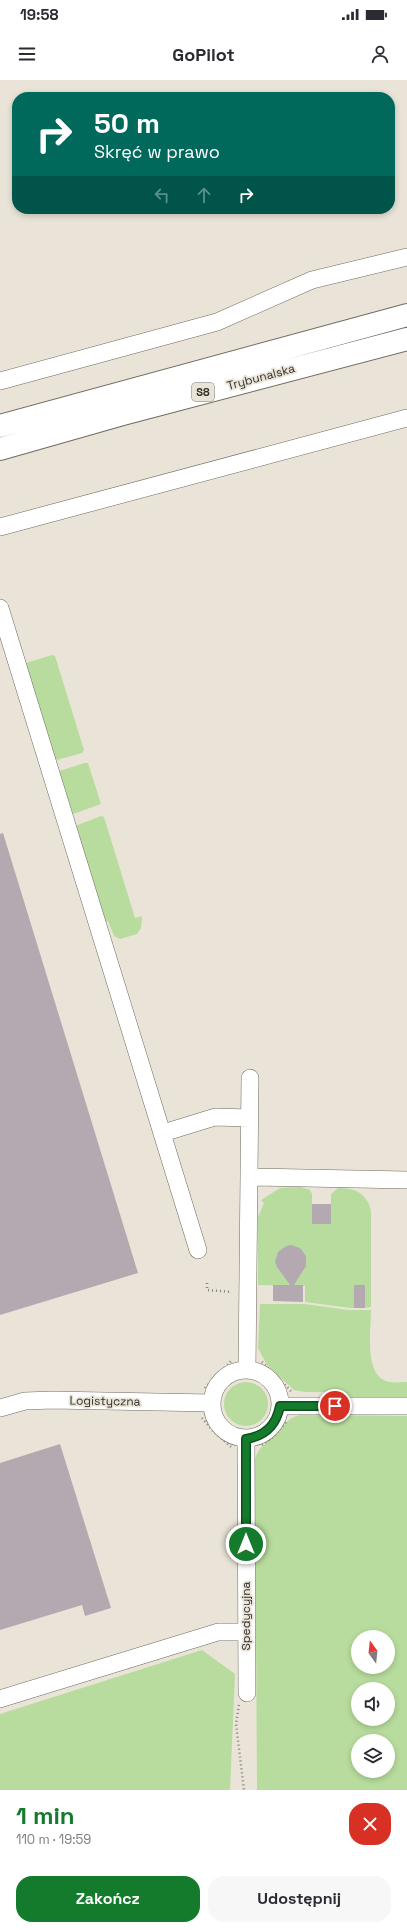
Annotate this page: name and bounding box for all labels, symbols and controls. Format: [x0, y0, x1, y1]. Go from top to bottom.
text: 19:58 [20, 5, 59, 24]
icon: menu [16, 43, 38, 65]
text: GoPilot [172, 43, 235, 66]
icon: person [369, 43, 391, 65]
text: 50 m [94, 105, 160, 141]
icon: right [28, 108, 80, 160]
text: Skręć w prawo [94, 140, 220, 163]
icon: left [151, 184, 173, 206]
icon: ahead [193, 184, 215, 206]
icon: right [235, 184, 257, 206]
street label: Trybunalska [225, 360, 297, 394]
road number: S8 [192, 383, 214, 401]
pin [318, 1389, 352, 1423]
street label: Logistyczna [69, 1392, 141, 1410]
icon: arrive [324, 1395, 346, 1417]
position arrow [225, 1523, 267, 1565]
street label: Spedycyjna [238, 1581, 254, 1651]
north arrow [351, 1630, 395, 1674]
map controls [351, 1630, 395, 1778]
button: sound [351, 1682, 395, 1726]
button: layers [351, 1734, 395, 1778]
text: 1 min [16, 1800, 75, 1831]
button: close [349, 1803, 391, 1845]
text: 110 m · 19:59 [16, 1831, 91, 1848]
button: Zakończ [16, 1876, 200, 1922]
button: Udostępnij [208, 1876, 391, 1922]

